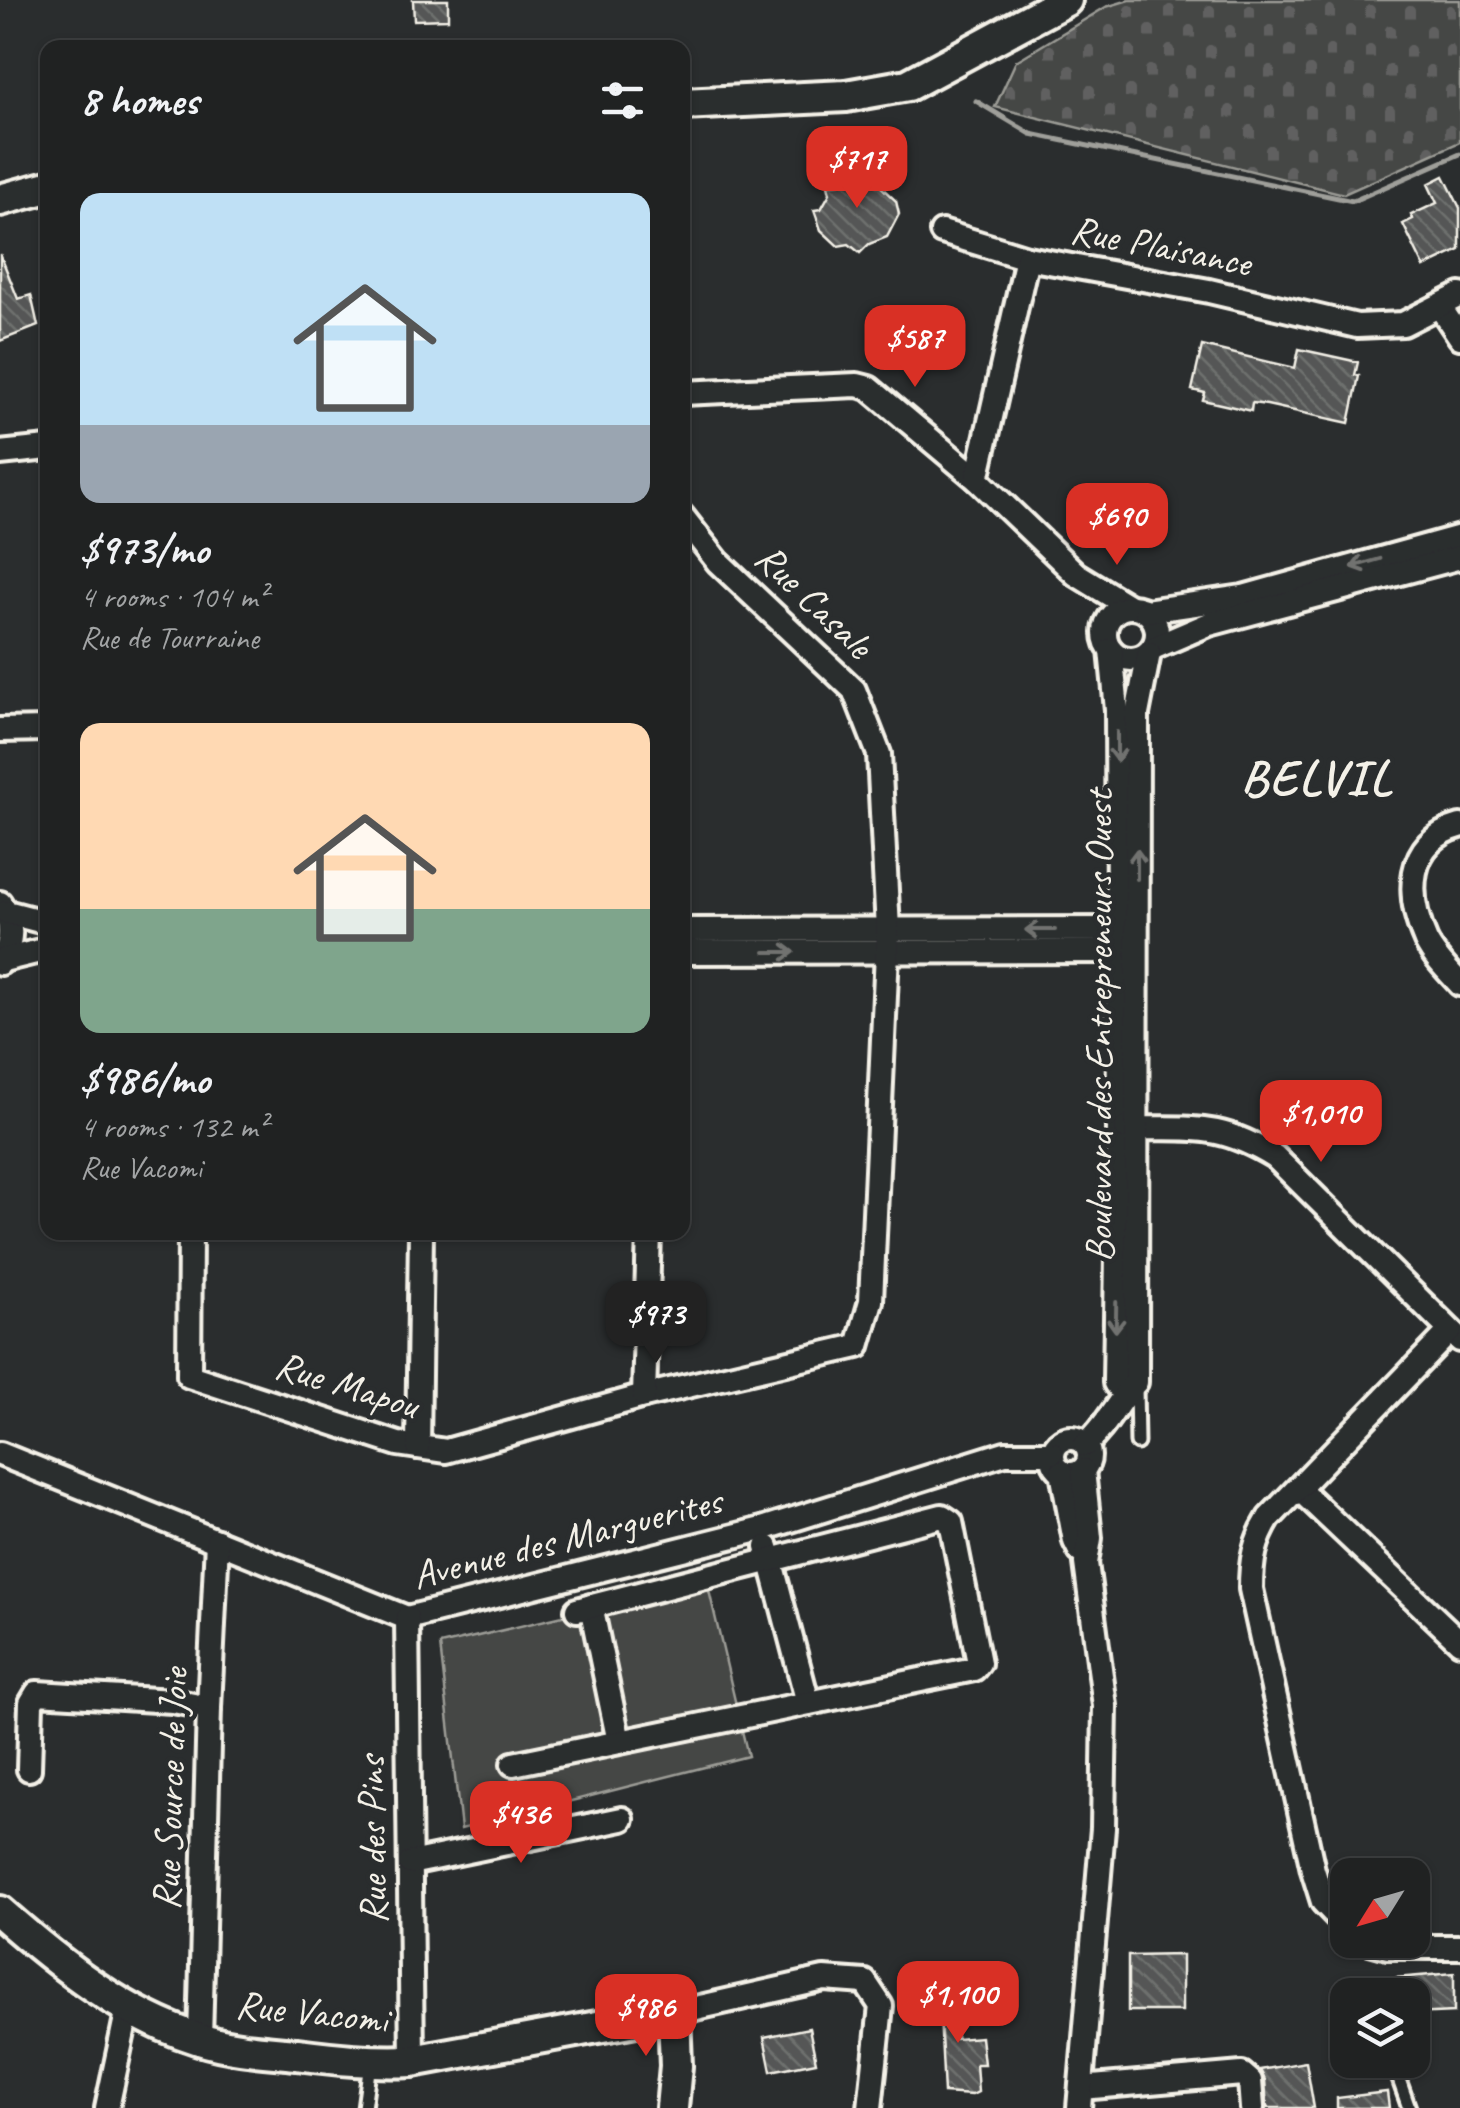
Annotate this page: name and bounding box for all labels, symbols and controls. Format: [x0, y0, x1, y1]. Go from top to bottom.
icon: filters [595, 73, 650, 128]
text: 8 homes [80, 74, 199, 127]
pin: $717 [798, 126, 916, 211]
text: $717 [828, 138, 886, 179]
street label: Rue Plaisance [1067, 204, 1258, 288]
icon: home [275, 258, 455, 438]
pin: $587 [856, 305, 974, 390]
text: $587 [887, 317, 943, 358]
pin: $690 [1058, 483, 1176, 568]
text: $690 [1088, 495, 1146, 536]
text: $973/mo [80, 523, 209, 576]
street label: Rue Casale [745, 533, 885, 671]
one-way arrow [1351, 555, 1382, 573]
text: 4 rooms · 104 m² [80, 576, 267, 617]
text: Rue de Tourraine [80, 617, 259, 658]
one-way arrow [1108, 730, 1126, 763]
district label: BELVIL [1241, 746, 1393, 809]
street label: Boulevard des Entrepreneurs Ouest [1074, 786, 1124, 1262]
icon: home [275, 788, 455, 968]
one-way arrow [1128, 849, 1146, 882]
one-way arrow [1024, 920, 1056, 940]
one-way arrow [762, 942, 795, 962]
text: $986/mo [80, 1053, 210, 1106]
pin: $1,010 [1240, 1080, 1402, 1165]
text: $1,010 [1282, 1092, 1360, 1133]
text: 4 rooms · 132 m² [80, 1106, 267, 1147]
text: Rue Vacomi [80, 1147, 202, 1188]
pin: $973 [597, 1281, 715, 1366]
text: $973 [627, 1293, 685, 1334]
one-way arrow [1107, 1301, 1126, 1333]
street label: Rue Mapou [269, 1340, 427, 1431]
street label: Avenue des Marguerites [407, 1475, 730, 1601]
street label: Rue Source de Joie [141, 1664, 199, 1911]
street label: Rue des Pins [345, 1752, 398, 1924]
pin: $436 [462, 1781, 580, 1866]
text: $436 [492, 1793, 550, 1834]
north arrow [1330, 1858, 1430, 1958]
map controls [1330, 1858, 1430, 2078]
pin: $1,100 [877, 1961, 1039, 2046]
text: $1,100 [919, 1973, 997, 2014]
pin: $986 [587, 1974, 705, 2059]
button: layers [1330, 1978, 1430, 2078]
street label: Rue Vacomi [234, 1979, 395, 2045]
text: $986 [617, 1986, 675, 2027]

